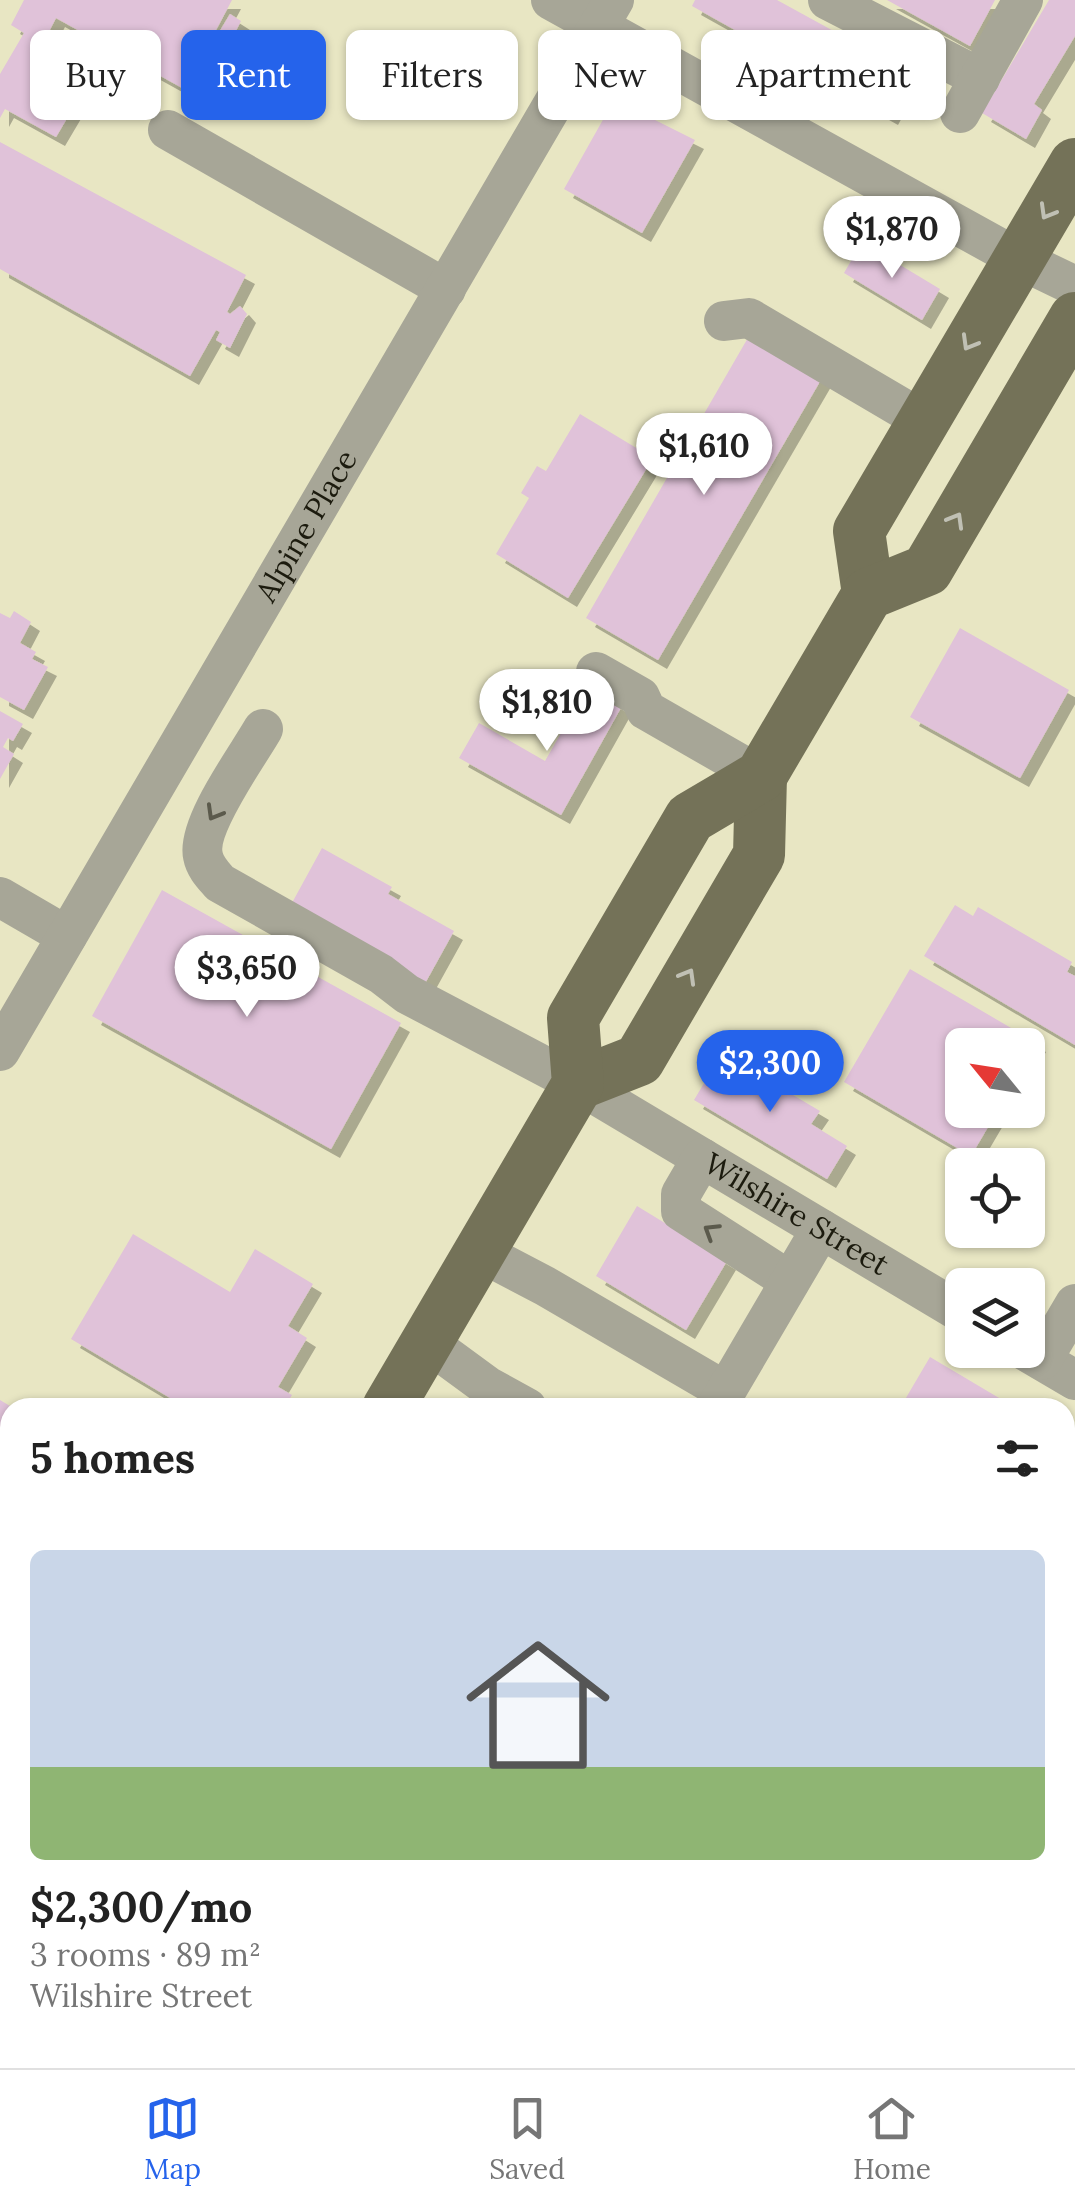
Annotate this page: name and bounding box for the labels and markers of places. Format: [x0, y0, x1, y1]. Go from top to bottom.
pin: $1,870 [811, 196, 973, 281]
pin: $1,610 [623, 413, 785, 498]
pin: $1,810 [466, 669, 628, 754]
pin: $3,650 [166, 935, 328, 1020]
pin: $2,300 [689, 1030, 851, 1115]

